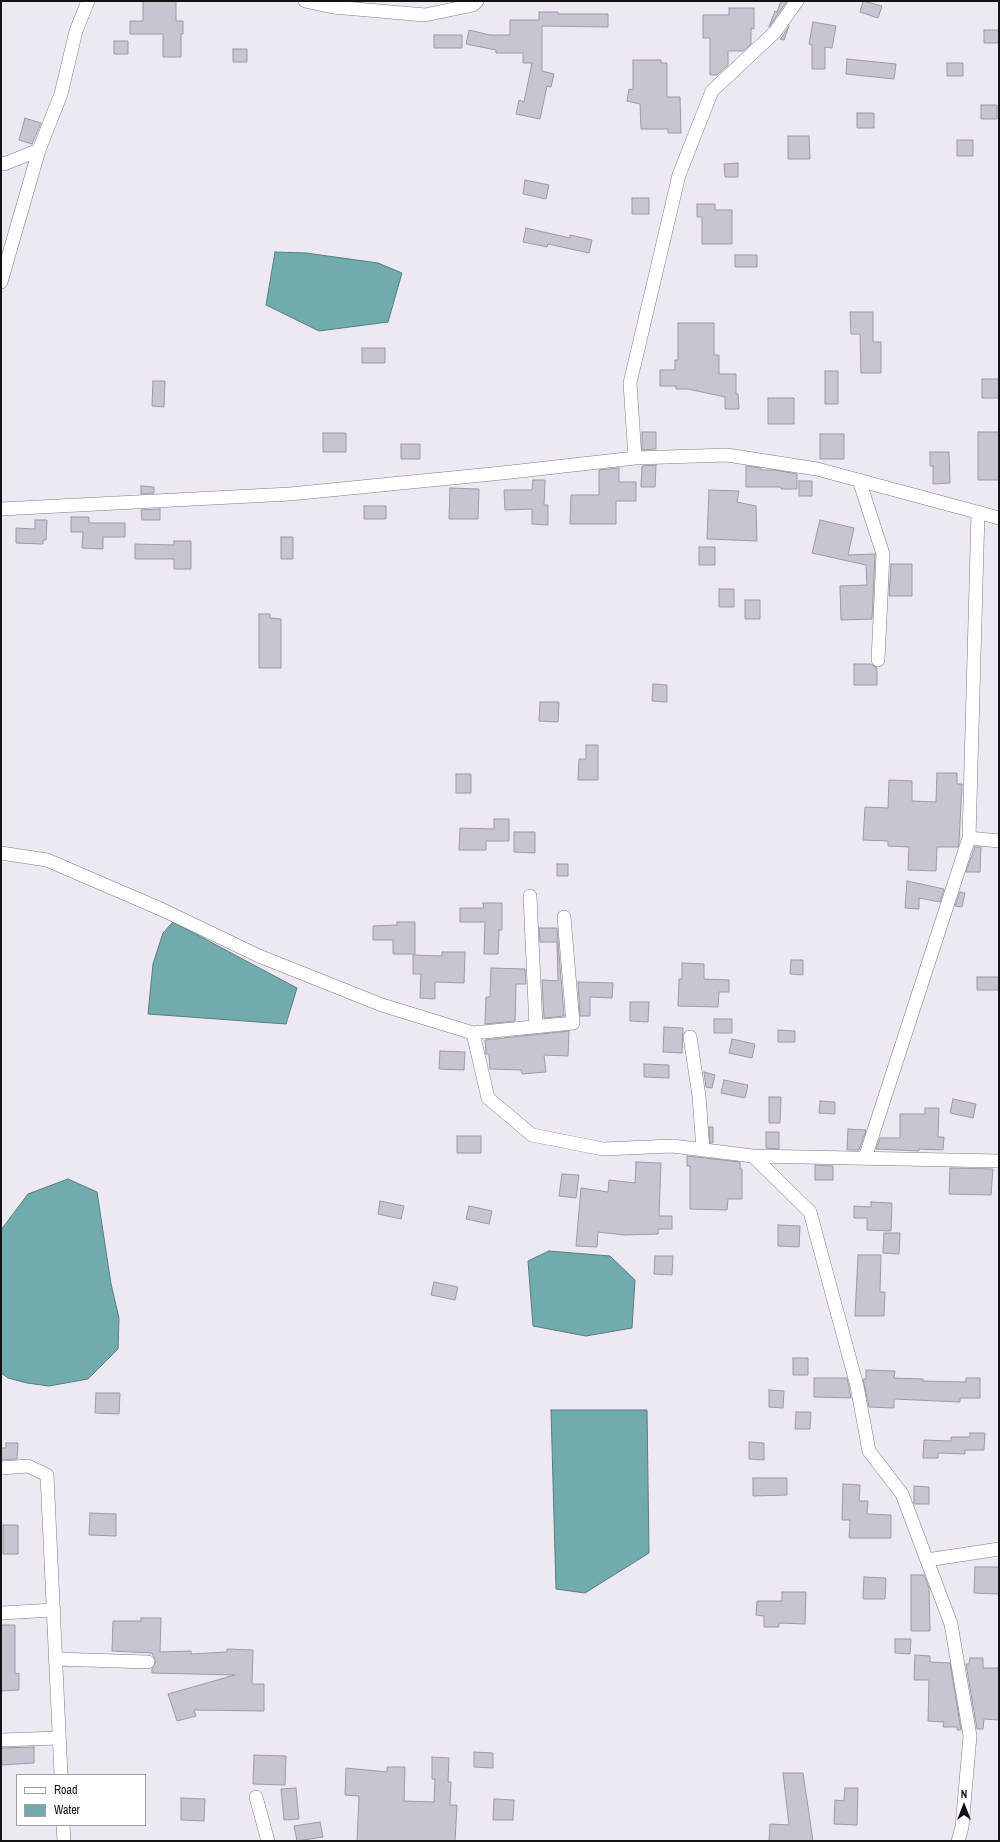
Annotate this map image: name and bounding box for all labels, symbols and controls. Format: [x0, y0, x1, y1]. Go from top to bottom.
legend [16, 1774, 146, 1826]
text: Road [54, 1782, 78, 1798]
north arrow [944, 1786, 984, 1826]
text: N [961, 1787, 967, 1801]
text: Water [54, 1802, 80, 1818]

